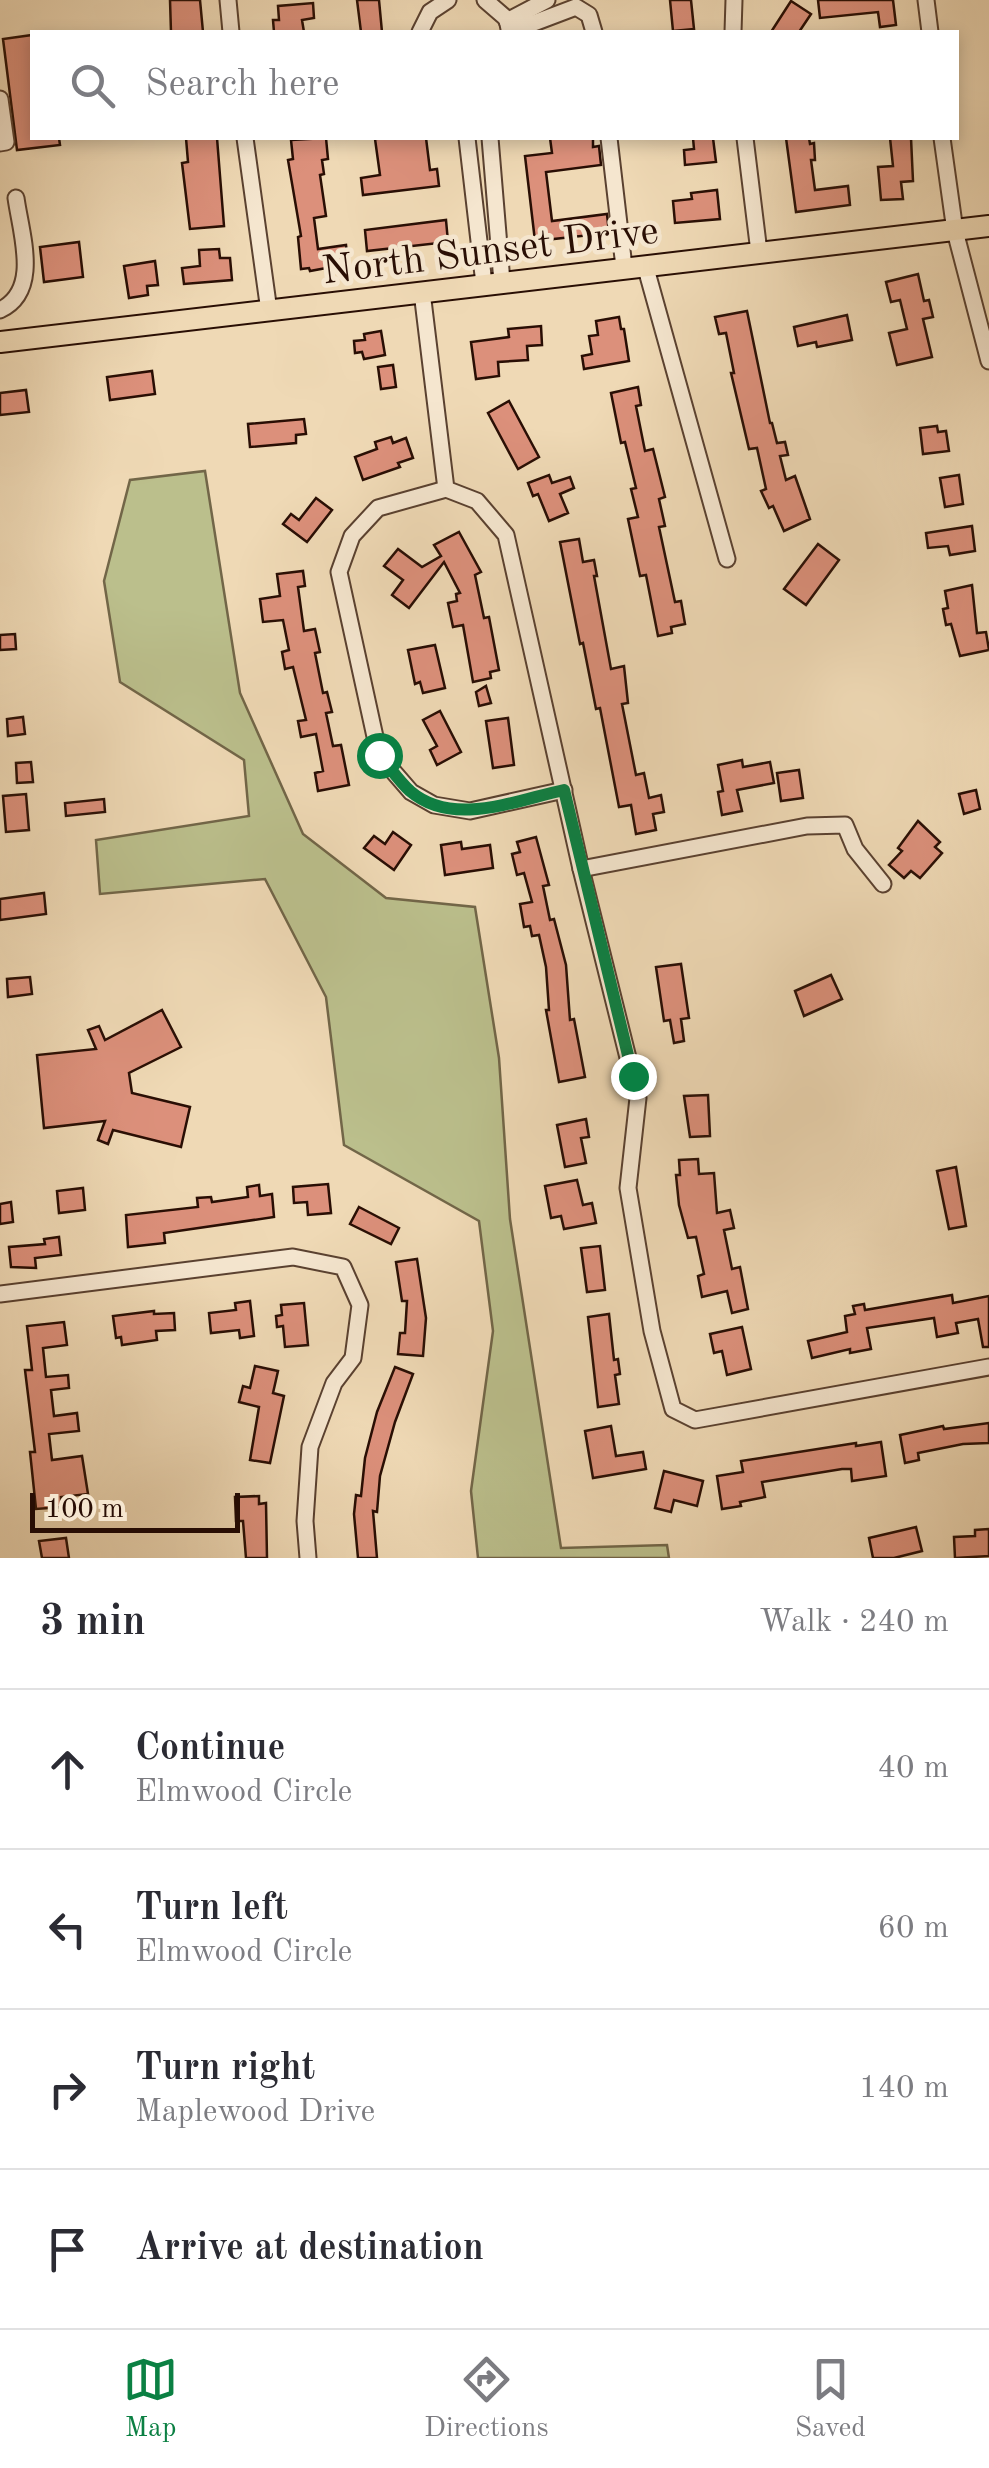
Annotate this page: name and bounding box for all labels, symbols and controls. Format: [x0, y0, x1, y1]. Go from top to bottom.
search box [30, 30, 959, 140]
icon: search [65, 58, 120, 113]
text: Search here [145, 66, 340, 104]
street label: North Sunset Drive [320, 212, 661, 293]
route start [357, 733, 403, 779]
route end [611, 1054, 657, 1100]
scale bar [30, 1488, 240, 1532]
text: 100 m [45, 1496, 124, 1524]
text: 3 min [40, 1602, 146, 1644]
text: Walk · 240 m [759, 1607, 949, 1639]
text: Continue [135, 1730, 285, 1768]
icon: ahead [40, 1742, 95, 1797]
text: 40 m [878, 1753, 949, 1785]
text: Elmwood Circle [135, 1777, 352, 1809]
text: Turn left [135, 1890, 288, 1928]
icon: left [40, 1902, 95, 1957]
text: 60 m [878, 1913, 949, 1945]
text: Elmwood Circle [135, 1937, 352, 1969]
text: Turn right [135, 2050, 315, 2088]
icon: right [40, 2062, 95, 2117]
text: 140 m [859, 2073, 949, 2105]
text: Maplewood Drive [135, 2097, 375, 2129]
icon: arrive [40, 2222, 95, 2277]
text: Arrive at destination [135, 2230, 484, 2268]
tab: Map [123, 2352, 178, 2447]
tab: Directions [424, 2352, 549, 2447]
tab: Saved [795, 2352, 866, 2447]

